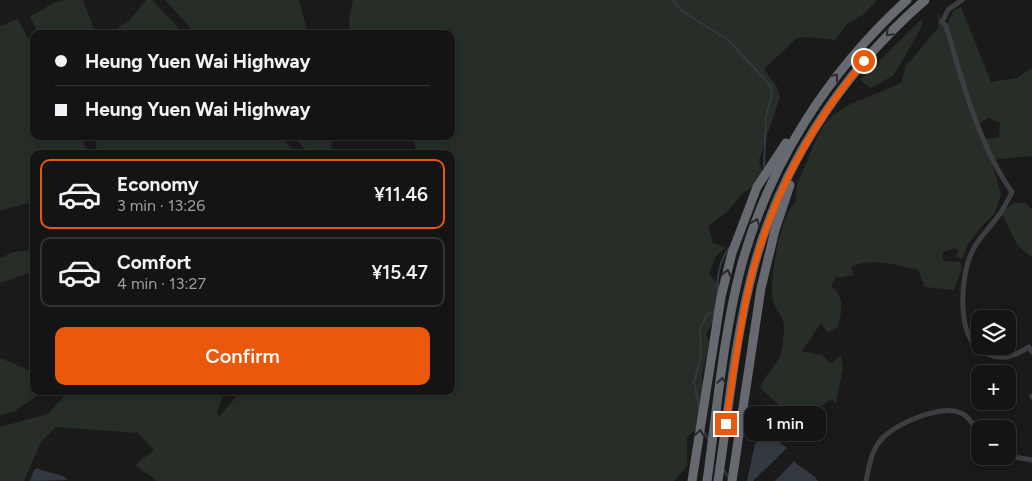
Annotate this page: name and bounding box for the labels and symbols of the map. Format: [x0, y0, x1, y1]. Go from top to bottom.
one-way arrow [886, 28, 895, 37]
route start [853, 50, 875, 72]
one-way arrow [829, 73, 838, 83]
one-way arrow [750, 219, 760, 227]
one-way arrow [721, 268, 732, 277]
one-way arrow [716, 376, 726, 385]
callout: 1 min [744, 406, 826, 442]
route end [715, 413, 737, 435]
one-way arrow [694, 428, 705, 436]

